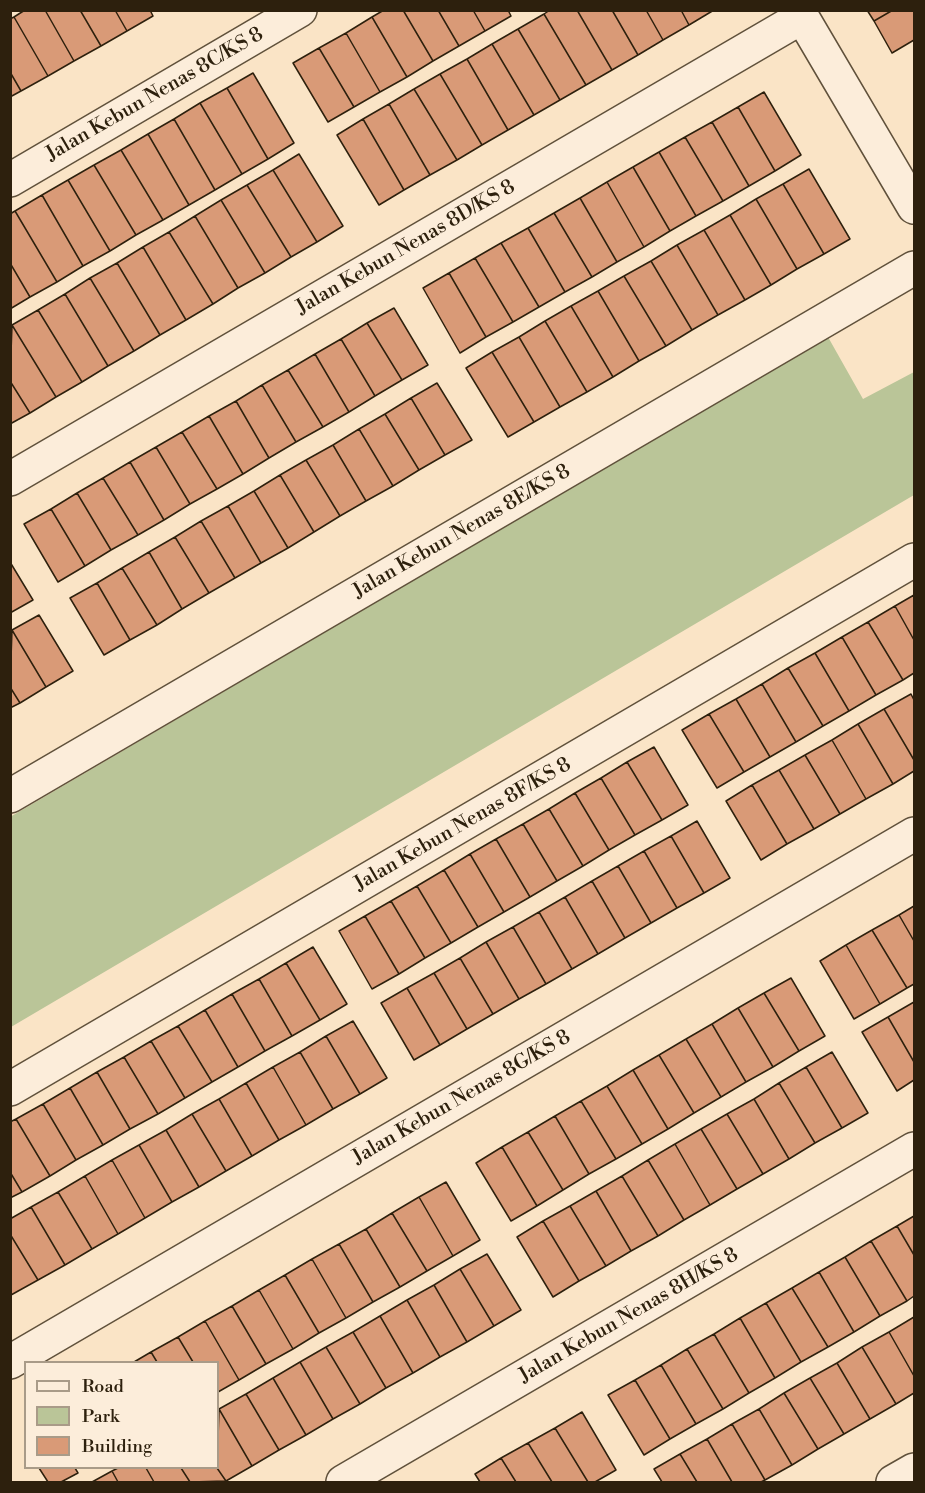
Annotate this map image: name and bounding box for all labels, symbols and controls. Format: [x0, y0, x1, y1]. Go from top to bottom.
street label: Jalan Kebun Nenas 8C/KS 8 [42, 23, 268, 167]
street label: Jalan Kebun Nenas 8D/KS 8 [292, 175, 520, 321]
street label: Jalan Kebun Nenas 8E/KS 8 [349, 460, 575, 604]
street label: Jalan Kebun Nenas 8F/KS 8 [350, 753, 576, 897]
street label: Jalan Kebun Nenas 8G/KS 8 [349, 1026, 575, 1170]
street label: Jalan Kebun Nenas 8H/KS 8 [515, 1243, 743, 1389]
legend [24, 1361, 219, 1469]
text: Road [82, 1375, 124, 1398]
text: Park [82, 1405, 119, 1428]
text: Building [82, 1435, 152, 1458]

